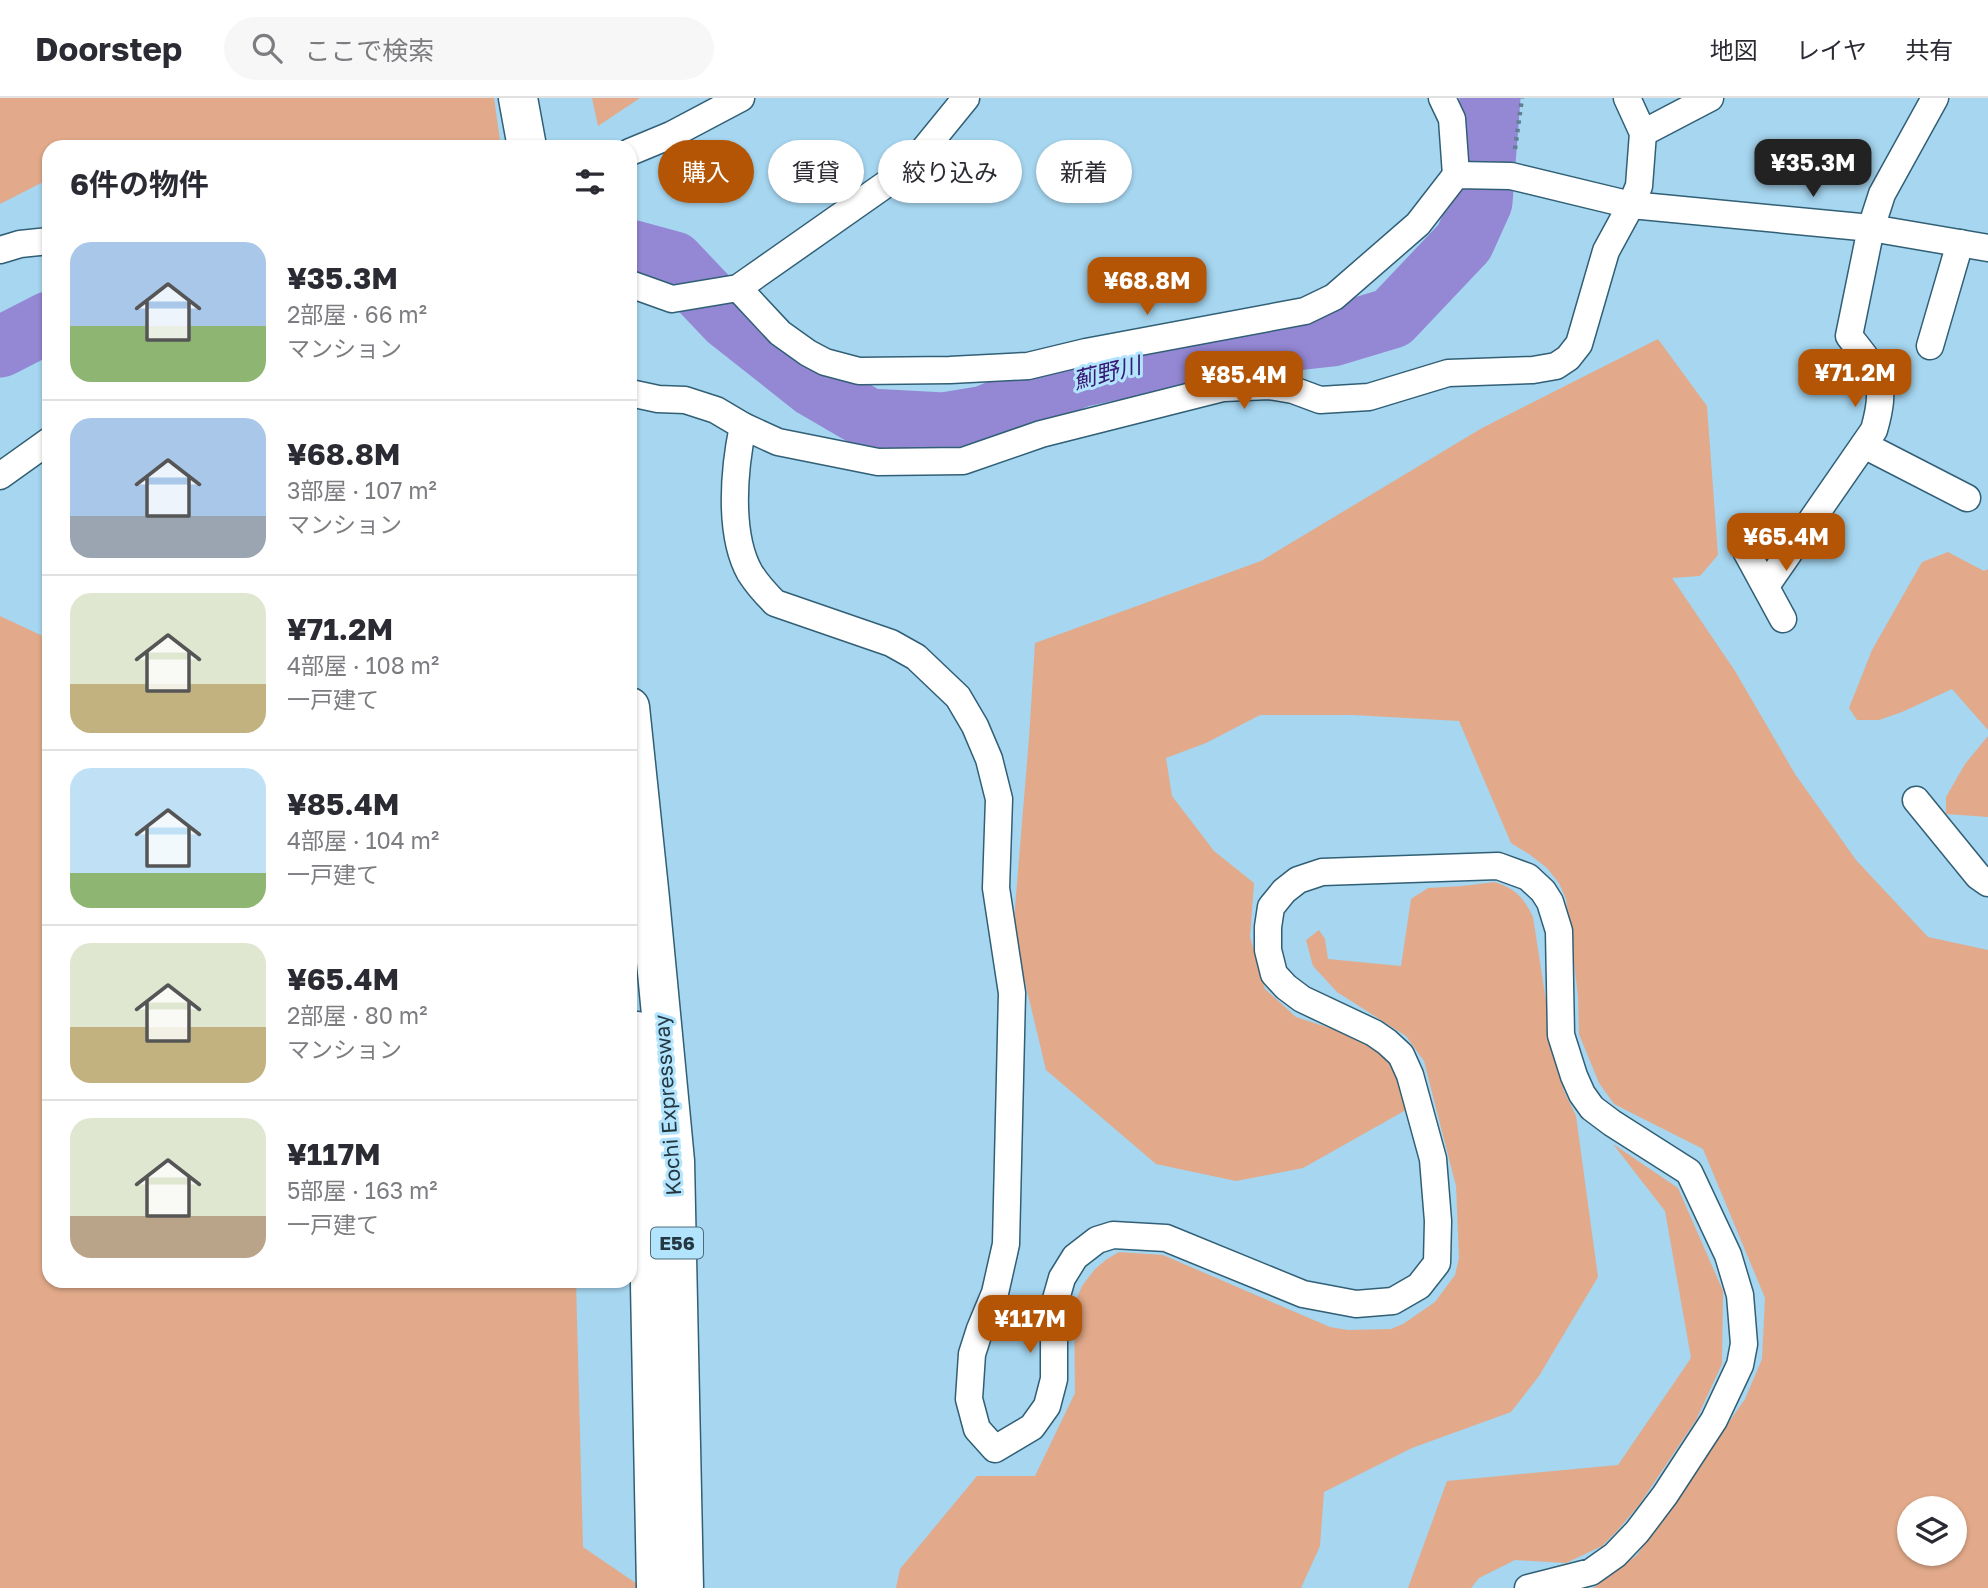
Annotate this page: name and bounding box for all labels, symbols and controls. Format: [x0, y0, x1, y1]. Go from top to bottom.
search box [224, 17, 714, 80]
text: Doorstep [35, 29, 182, 68]
icon: search [248, 29, 286, 67]
text: ここで検索 [304, 35, 434, 66]
text: 地図 [1710, 35, 1758, 64]
text: レイヤ [1796, 35, 1867, 64]
text: 共有 [1905, 35, 1953, 64]
chip: 購入 [658, 140, 754, 203]
chip: 賃貸 [768, 140, 864, 203]
chip: 絞り込み [878, 140, 1022, 203]
chip: 新着 [1036, 140, 1132, 203]
pin: ¥35.3M [1756, 140, 1870, 199]
text: ¥35.3M [1770, 148, 1856, 176]
icon: filters [571, 163, 609, 201]
text: 6件の物件 [70, 166, 209, 202]
pin: ¥68.8M [1090, 258, 1204, 317]
text: ¥35.3M [287, 260, 398, 296]
text: ¥68.8M [1103, 266, 1191, 294]
icon: home [126, 270, 210, 354]
text: 2部屋 · 66 m² [287, 300, 427, 328]
text: マンション [287, 334, 402, 362]
water label: 薊野川 [1070, 349, 1147, 394]
pin: ¥71.2M [1798, 350, 1912, 409]
pin: ¥85.4M [1187, 352, 1301, 411]
text: ¥71.2M [1814, 358, 1896, 386]
text: ¥85.4M [1201, 360, 1287, 388]
text: ¥68.8M [287, 436, 401, 472]
icon: home [126, 446, 210, 530]
text: 3部屋 · 107 m² [287, 476, 437, 504]
text: マンション [287, 510, 402, 538]
pin: ¥65.4M [1729, 514, 1843, 573]
text: ¥65.4M [1743, 522, 1829, 550]
text: ¥71.2M [287, 611, 393, 647]
icon: home [126, 621, 210, 705]
text: 4部屋 · 108 m² [287, 651, 439, 679]
text: 一戸建て [287, 685, 379, 713]
text: ¥85.4M [287, 786, 399, 822]
icon: home [126, 796, 210, 880]
text: 4部屋 · 104 m² [287, 826, 439, 854]
text: 一戸建て [287, 860, 379, 888]
text: ¥65.4M [287, 961, 399, 997]
icon: home [126, 971, 210, 1055]
text: 2部屋 · 80 m² [287, 1001, 427, 1029]
street label: Kochi Expressway [648, 1013, 686, 1196]
text: マンション [287, 1035, 402, 1063]
text: ¥117M [287, 1136, 381, 1172]
icon: home [126, 1146, 210, 1230]
text: 5部屋 · 163 m² [287, 1176, 438, 1204]
text: 一戸建て [287, 1210, 379, 1238]
road number: E56 [651, 1228, 703, 1259]
pin: ¥117M [981, 1296, 1079, 1355]
text: ¥117M [994, 1304, 1066, 1332]
map controls [1897, 1496, 1967, 1566]
button: layers [1897, 1496, 1967, 1566]

